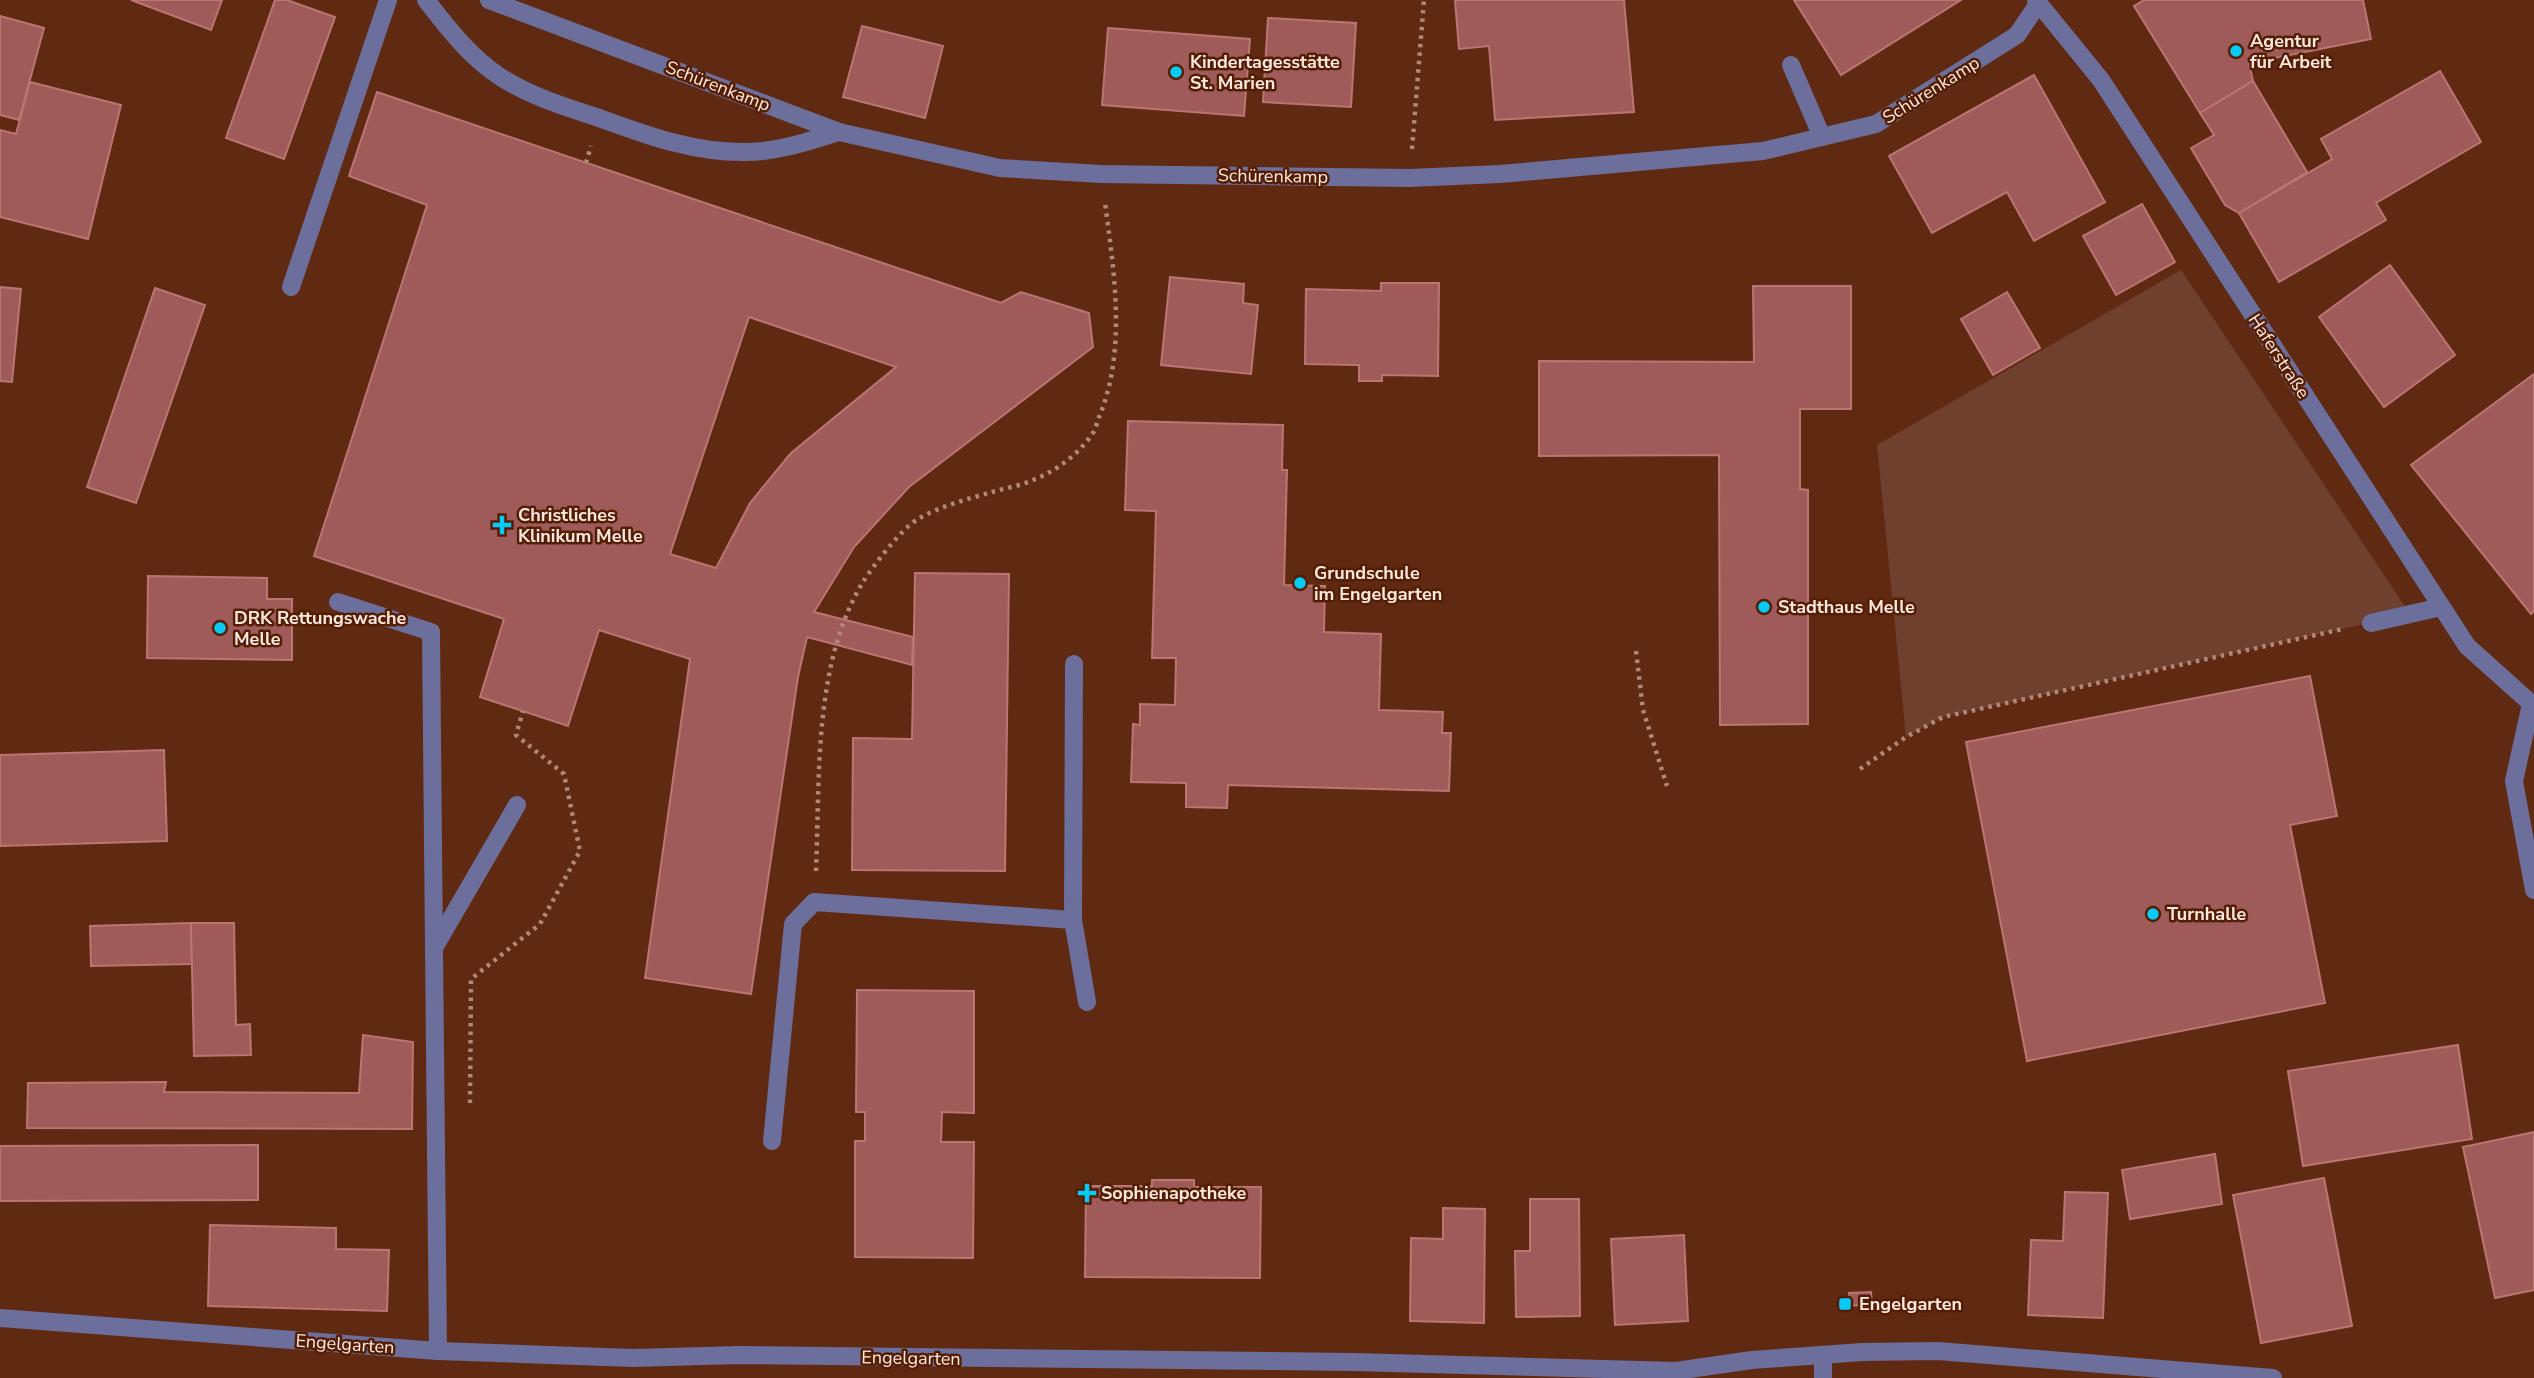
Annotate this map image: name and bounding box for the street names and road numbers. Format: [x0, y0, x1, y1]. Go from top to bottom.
street label: Schürenkamp [1878, 51, 1984, 129]
street label: Schürenkamp [662, 55, 774, 117]
street label: Schürenkamp [1218, 163, 1328, 189]
street label: Haferstraße [2243, 309, 2315, 403]
street label: Engelgarten [295, 1329, 395, 1359]
street label: Engelgarten [861, 1345, 961, 1371]

